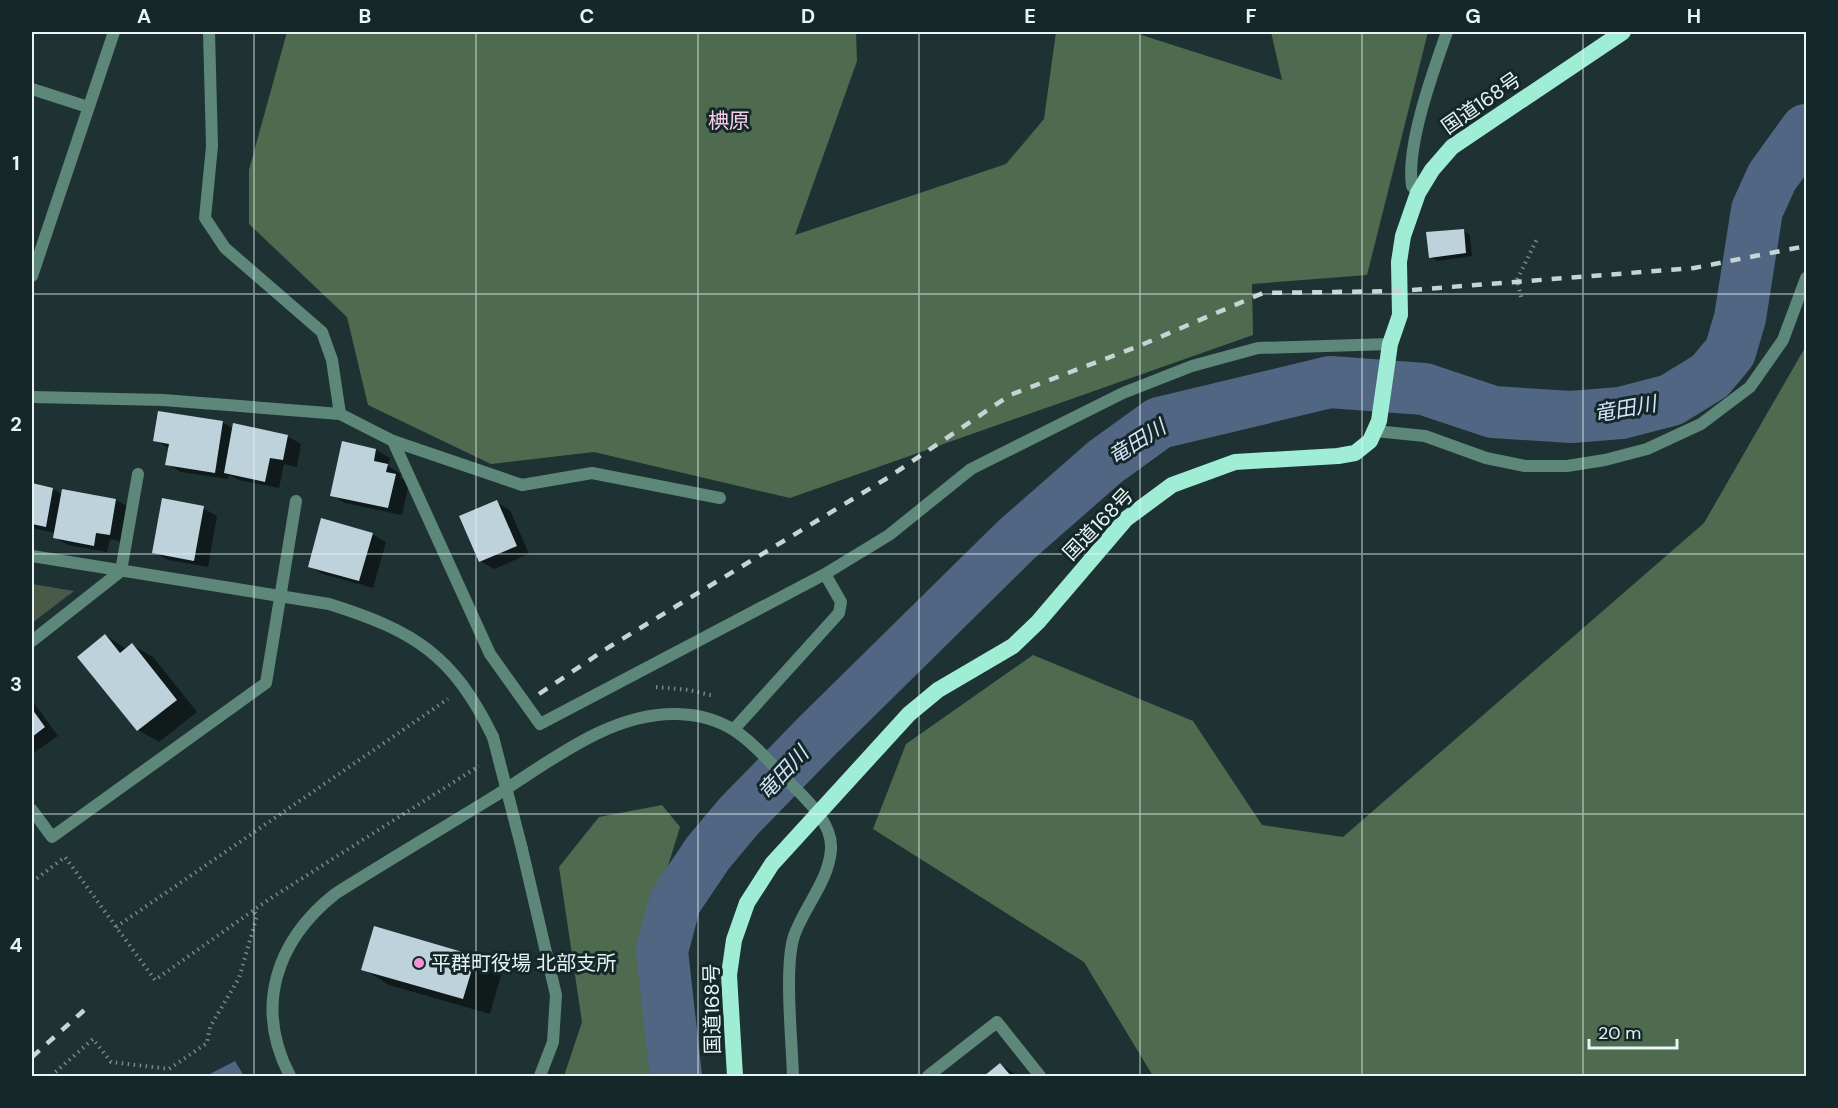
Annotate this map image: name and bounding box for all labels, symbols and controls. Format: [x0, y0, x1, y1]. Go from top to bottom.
text: A [137, 3, 151, 29]
text: B [359, 3, 371, 29]
text: C [580, 3, 594, 29]
text: D [801, 3, 815, 29]
text: E [1024, 3, 1036, 29]
text: F [1245, 3, 1257, 29]
text: G [1465, 3, 1481, 29]
text: H [1687, 3, 1701, 29]
street label: 国道168号 [1436, 66, 1526, 140]
district label: 椣原 [708, 107, 750, 135]
text: 1 [12, 150, 20, 176]
water label: 竜田川 [1592, 389, 1660, 428]
text: 2 [10, 411, 22, 437]
water label: 竜田川 [1103, 412, 1173, 471]
street label: 国道168号 [1057, 482, 1139, 566]
text: 3 [10, 671, 22, 697]
water label: 竜田川 [751, 739, 816, 806]
text: 4 [10, 932, 23, 958]
place label: 平群町役場 北部支所 [431, 950, 616, 976]
marker: 平群町役場 北部支所 [412, 956, 426, 970]
street label: 国道168号 [698, 963, 726, 1055]
scale bar [1589, 1012, 1678, 1050]
text: 20 m [1598, 1021, 1641, 1045]

